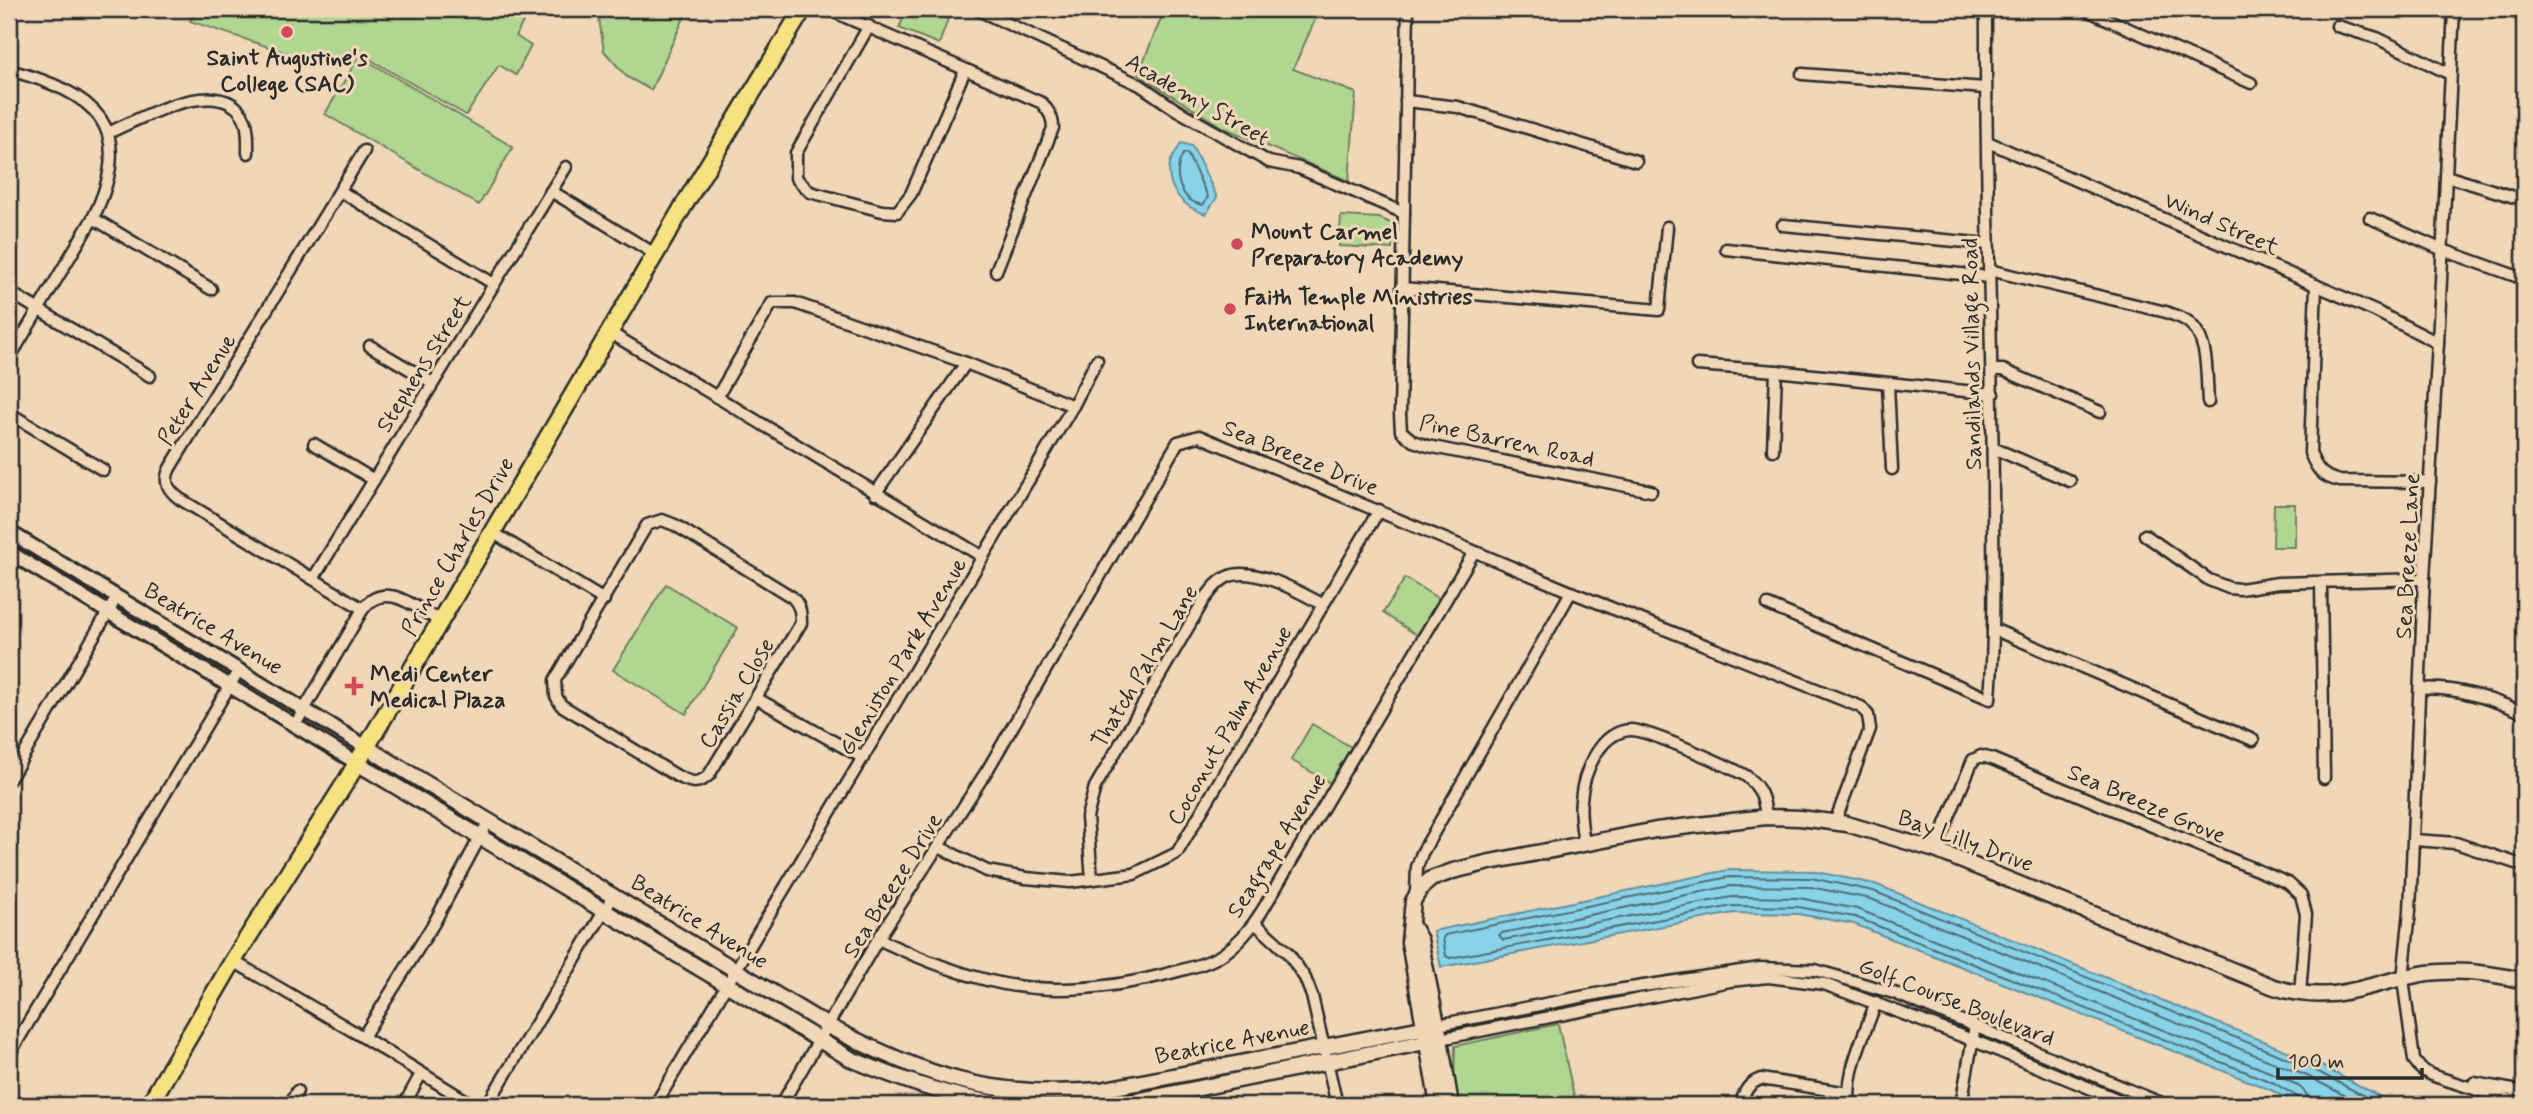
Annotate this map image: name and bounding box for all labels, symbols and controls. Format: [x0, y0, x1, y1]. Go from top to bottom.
marker: Saint Augustine's College (SAC) [279, 24, 295, 40]
place label: Saint Augustine's College (SAC) [206, 44, 368, 100]
street label: Academy Street [1119, 47, 1275, 154]
street label: Wind Street [2159, 186, 2284, 264]
place label: Mount Carmel Preparatory Academy [1251, 218, 1463, 274]
marker: Mount Carmel Preparatory Academy [1229, 236, 1245, 252]
street label: Sandilands Village Road [1956, 238, 1992, 470]
place label: Faith Temple Ministries International [1244, 283, 1474, 339]
street label: Stephens Street [370, 289, 479, 439]
marker: Faith Temple Ministries International [1222, 301, 1238, 317]
street label: Peter Avenue [151, 328, 244, 452]
street label: Pine Barren Road [1416, 409, 1597, 475]
street label: Sea Breeze Drive [1218, 414, 1383, 504]
street label: Prince Charles Drive [395, 452, 522, 642]
street label: Sea Breeze Lane [2390, 472, 2428, 640]
street label: Gleniston Park Avenue [833, 552, 975, 762]
street label: Beatrice Avenue [138, 576, 288, 683]
street label: Thatch Palm Lane [1085, 580, 1206, 754]
street label: Coconut Palm Avenue [1161, 621, 1300, 831]
street label: Cassia Close [693, 633, 783, 755]
place label: Medi Center Medical Plaza [370, 660, 505, 716]
marker: Medi Center Medical Plaza [344, 676, 364, 696]
street label: Sea Breeze Grove [2062, 758, 2230, 852]
street label: Seagrape Avenue [1221, 768, 1336, 925]
street label: Bay Lilly Drive [1893, 803, 2037, 880]
street label: Sea Breeze Drive [837, 808, 950, 964]
street label: Beatrice Avenue [624, 868, 773, 977]
street label: Golf Course Boulevard [1854, 952, 2059, 1054]
street label: Beatrice Avenue [1152, 1013, 1312, 1073]
scale bar [2278, 1037, 2421, 1081]
text: 100 m [2288, 1048, 2344, 1076]

